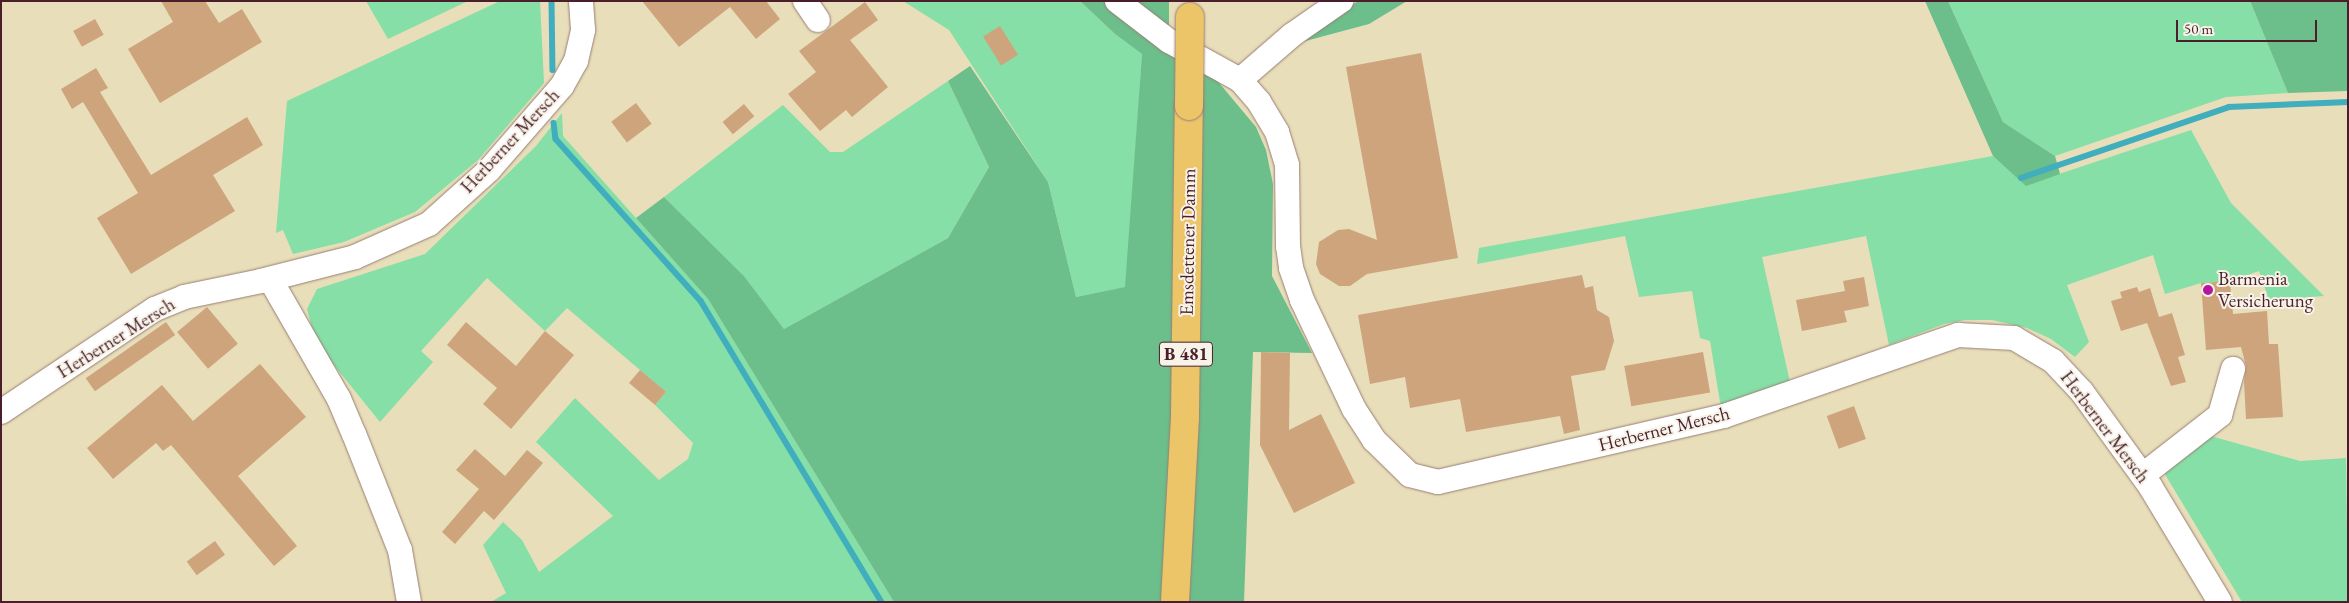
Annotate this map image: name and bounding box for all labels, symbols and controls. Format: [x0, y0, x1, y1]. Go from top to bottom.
scale bar [2179, 10, 2320, 42]
text: 50 m [2184, 19, 2213, 38]
street label: Herberner Mersch [456, 84, 564, 198]
street label: Emsdettener Damm [1175, 168, 1201, 316]
place label: Barmenia Versicherung [2218, 268, 2313, 312]
marker: Barmenia Versicherung [2202, 284, 2214, 296]
street label: Herberner Mersch [53, 293, 179, 383]
road number: B 481 [1158, 338, 1214, 369]
street label: Herberner Mersch [2055, 366, 2155, 488]
street label: Herberner Mersch [1596, 402, 1732, 456]

